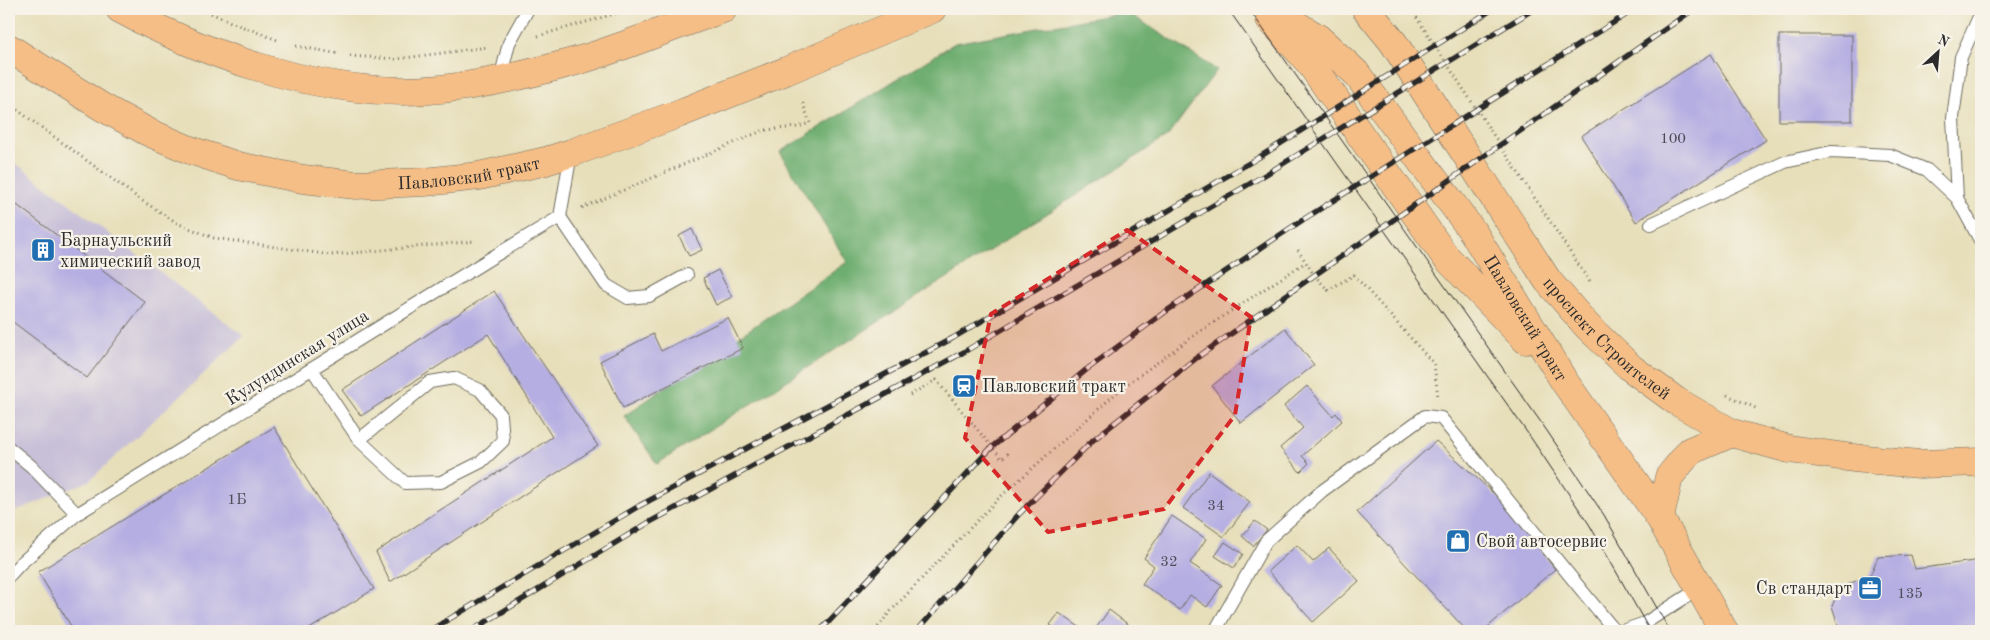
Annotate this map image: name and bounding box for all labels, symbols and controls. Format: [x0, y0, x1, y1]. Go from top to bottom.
north arrow [1912, 28, 1962, 78]
text: N [1935, 33, 1951, 50]
house number: 100 [1660, 132, 1686, 147]
street label: Павловский тракт [397, 155, 542, 193]
place label: Барнаульский химический завод [60, 232, 200, 271]
building icon: Барнаульский химический завод [30, 237, 56, 263]
street label: Павловский тракт [1480, 252, 1570, 385]
street label: проспект Строителей [1539, 274, 1673, 404]
street label: Кулундинская улица [223, 307, 372, 409]
station icon: Павловский тракт [951, 373, 977, 399]
place label: Павловский тракт [982, 378, 1126, 396]
house number: 1Б [227, 493, 247, 508]
house number: 34 [1207, 499, 1225, 514]
shop icon: Свой автосервис [1445, 528, 1471, 554]
place label: Свой автосервис [1476, 533, 1607, 551]
house number: 32 [1160, 555, 1178, 570]
office icon: Св стандарт [1857, 575, 1883, 601]
place label: Св стандарт [1756, 580, 1852, 598]
house number: 135 [1897, 587, 1923, 602]

